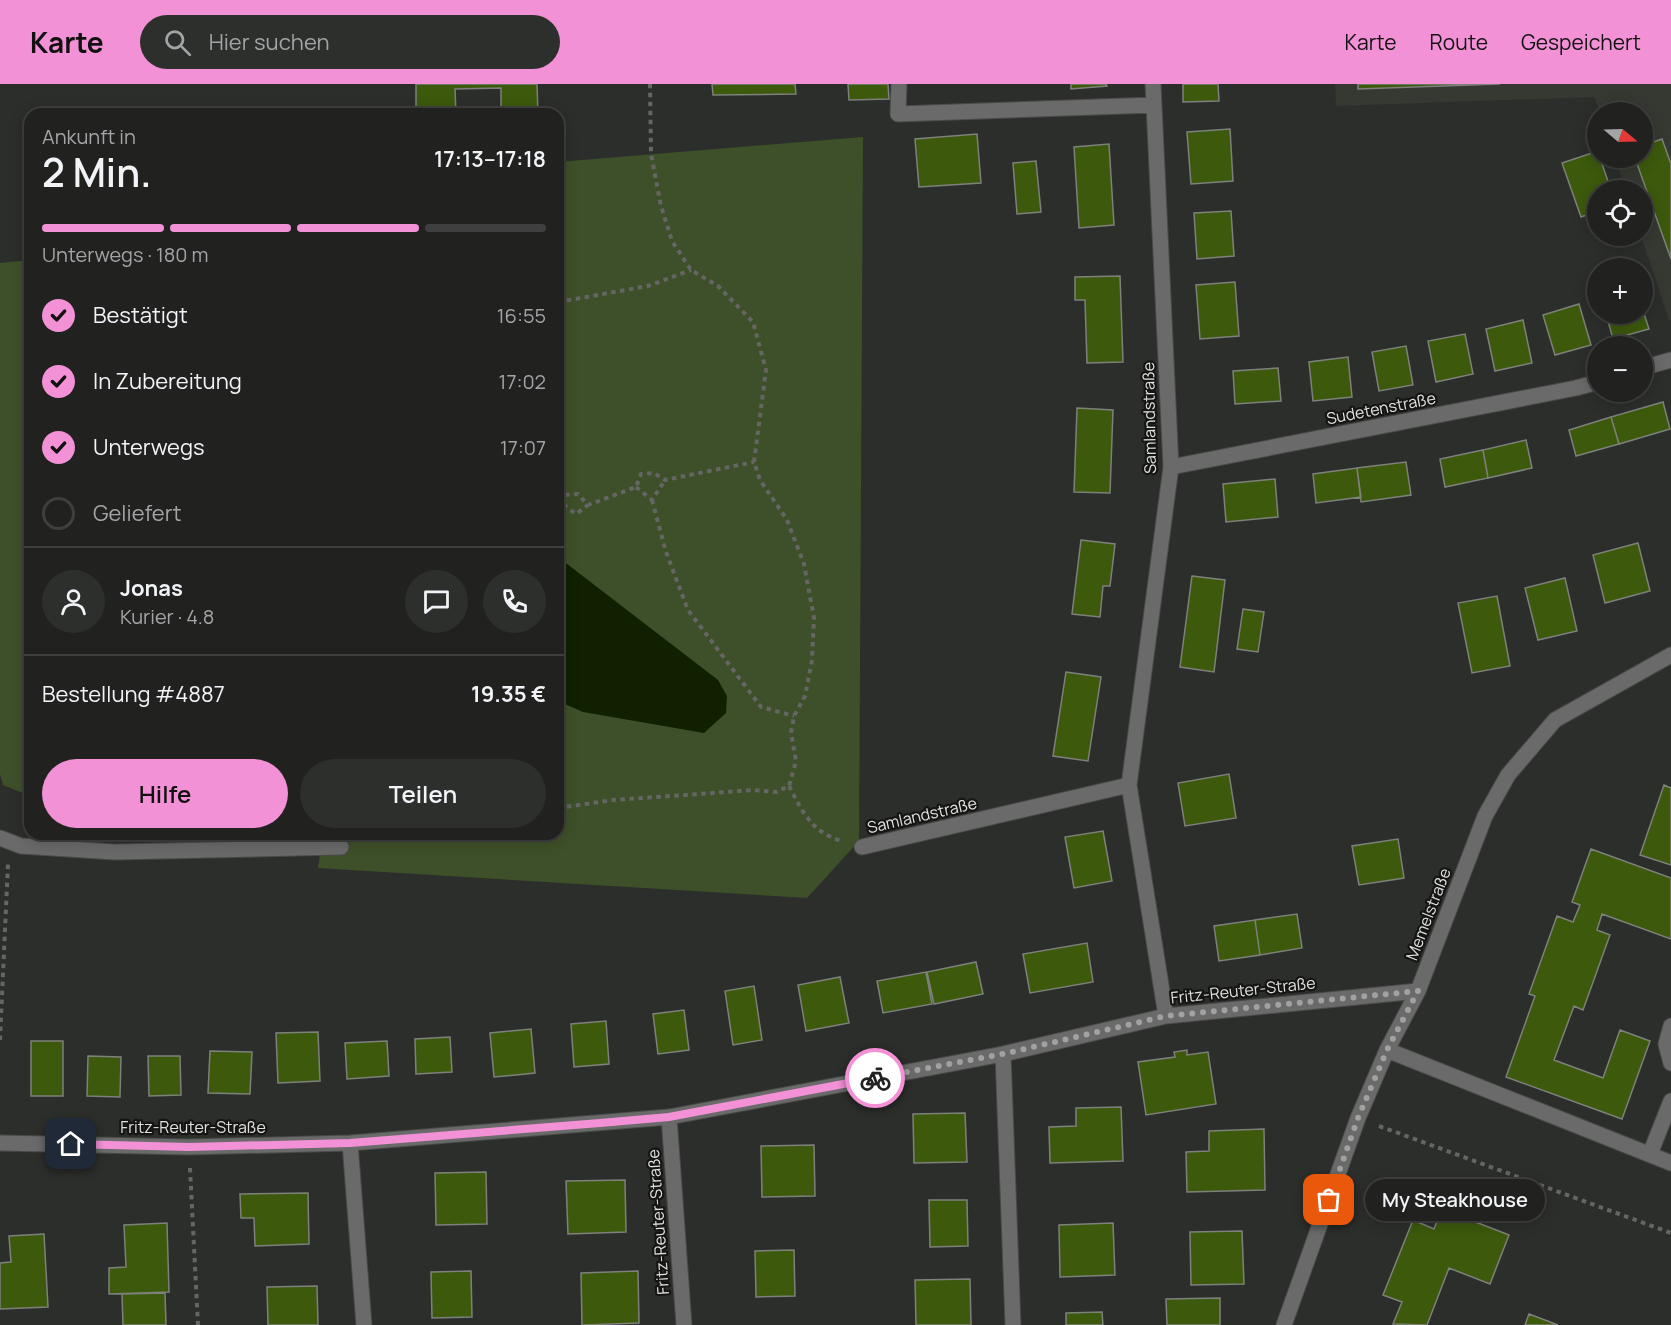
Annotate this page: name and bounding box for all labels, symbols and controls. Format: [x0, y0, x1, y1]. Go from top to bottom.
search box [140, 15, 560, 69]
text: Karte [30, 23, 104, 61]
icon: search [161, 26, 194, 59]
text: Hier suchen [209, 27, 330, 57]
text: Karte [1345, 28, 1397, 56]
text: Route [1430, 28, 1488, 56]
text: Gespeichert [1521, 28, 1641, 56]
north arrow [1587, 102, 1653, 168]
map controls [1587, 102, 1653, 402]
text: Ankunft in [42, 123, 136, 150]
text: 17:13–17:18 [434, 144, 546, 174]
text: 2 Min. [42, 145, 151, 199]
button: locate [1587, 180, 1653, 246]
text: Unterwegs · 180 m [42, 241, 209, 268]
button: + [1587, 258, 1653, 324]
icon: check [42, 299, 75, 332]
text: Bestätigt [93, 300, 188, 330]
text: 16:55 [497, 302, 546, 329]
button: − [1587, 336, 1653, 402]
street label: Samlandstraße [1137, 362, 1161, 474]
icon: check [42, 365, 75, 398]
text: In Zubereitung [93, 366, 242, 396]
text: 17:02 [499, 368, 546, 395]
street label: Sudetenstraße [1324, 387, 1438, 429]
icon: check [42, 431, 75, 464]
text: Unterwegs [93, 432, 205, 462]
text: 17:07 [500, 434, 546, 461]
text: Geliefert [93, 498, 181, 528]
button: person [42, 570, 105, 633]
button: chat [405, 570, 468, 633]
button: phone [483, 570, 546, 633]
text: Jonas [120, 573, 183, 603]
text: Kurier · 4.8 [120, 603, 214, 630]
text: Bestellung #4887 [42, 679, 225, 709]
text: 19.35 € [471, 679, 546, 709]
button: Hilfe [42, 759, 288, 828]
button: Teilen [300, 759, 546, 828]
street label: Samlandstraße [865, 792, 979, 838]
street label: Memelstraße [1400, 865, 1456, 963]
street label: Fritz-Reuter-Straße [1169, 971, 1317, 1009]
courier [845, 1048, 905, 1108]
icon: bike [859, 1062, 892, 1095]
street label: Fritz-Reuter-Straße [120, 1116, 266, 1138]
pin [45, 1118, 96, 1169]
icon: home [54, 1127, 87, 1160]
street label: Fritz-Reuter-Straße [642, 1149, 674, 1295]
pin [1303, 1174, 1354, 1225]
callout: My Steakhouse [1365, 1179, 1545, 1221]
icon: bag [1312, 1183, 1345, 1216]
text: My Steakhouse [1382, 1186, 1528, 1213]

